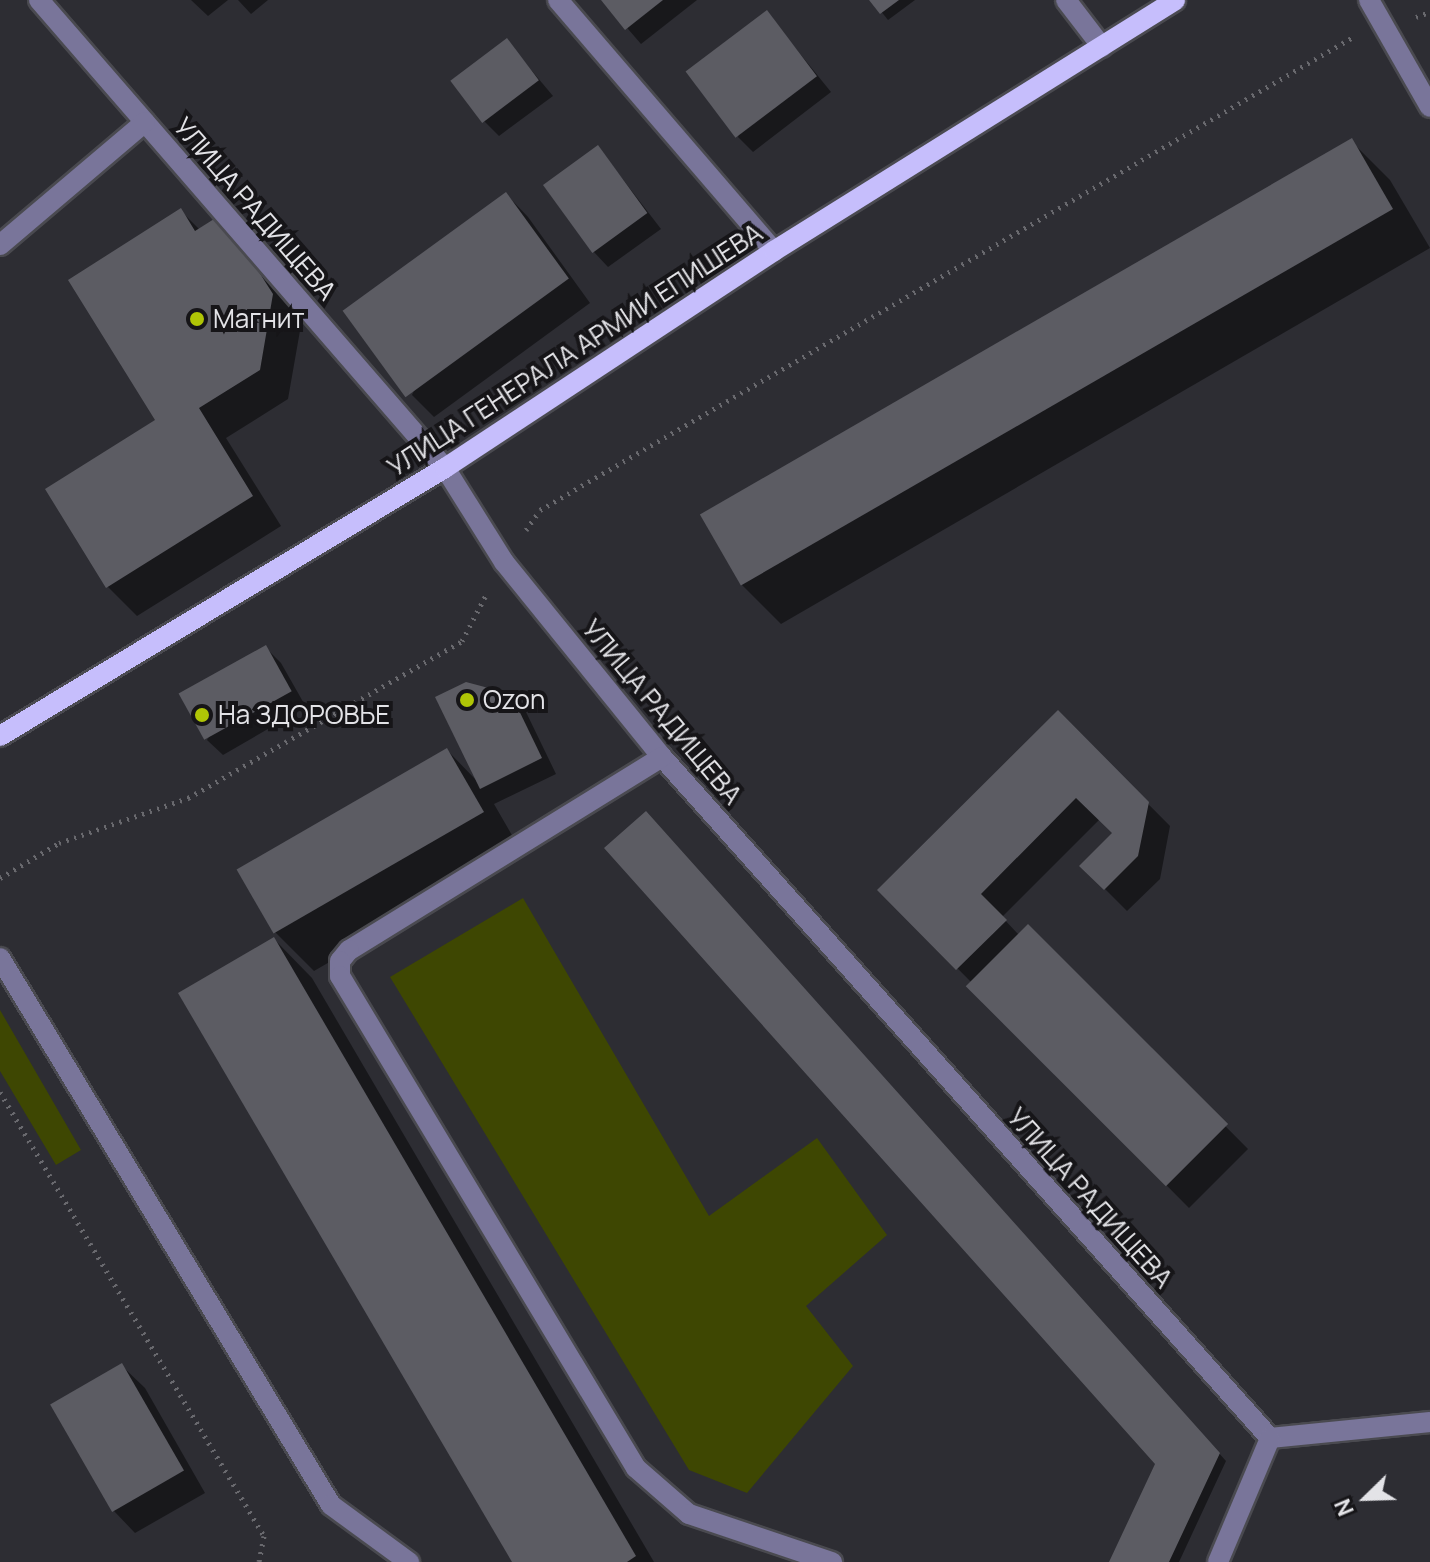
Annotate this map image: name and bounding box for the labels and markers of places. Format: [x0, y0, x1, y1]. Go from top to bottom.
place label: Магнит [213, 303, 305, 335]
marker: Магнит [188, 310, 206, 328]
place label: Ozon [483, 684, 545, 716]
marker: Ozon [458, 691, 476, 709]
place label: На ЗДОРОВЬЕ [218, 699, 390, 731]
marker: На ЗДОРОВЬЕ [193, 706, 211, 724]

